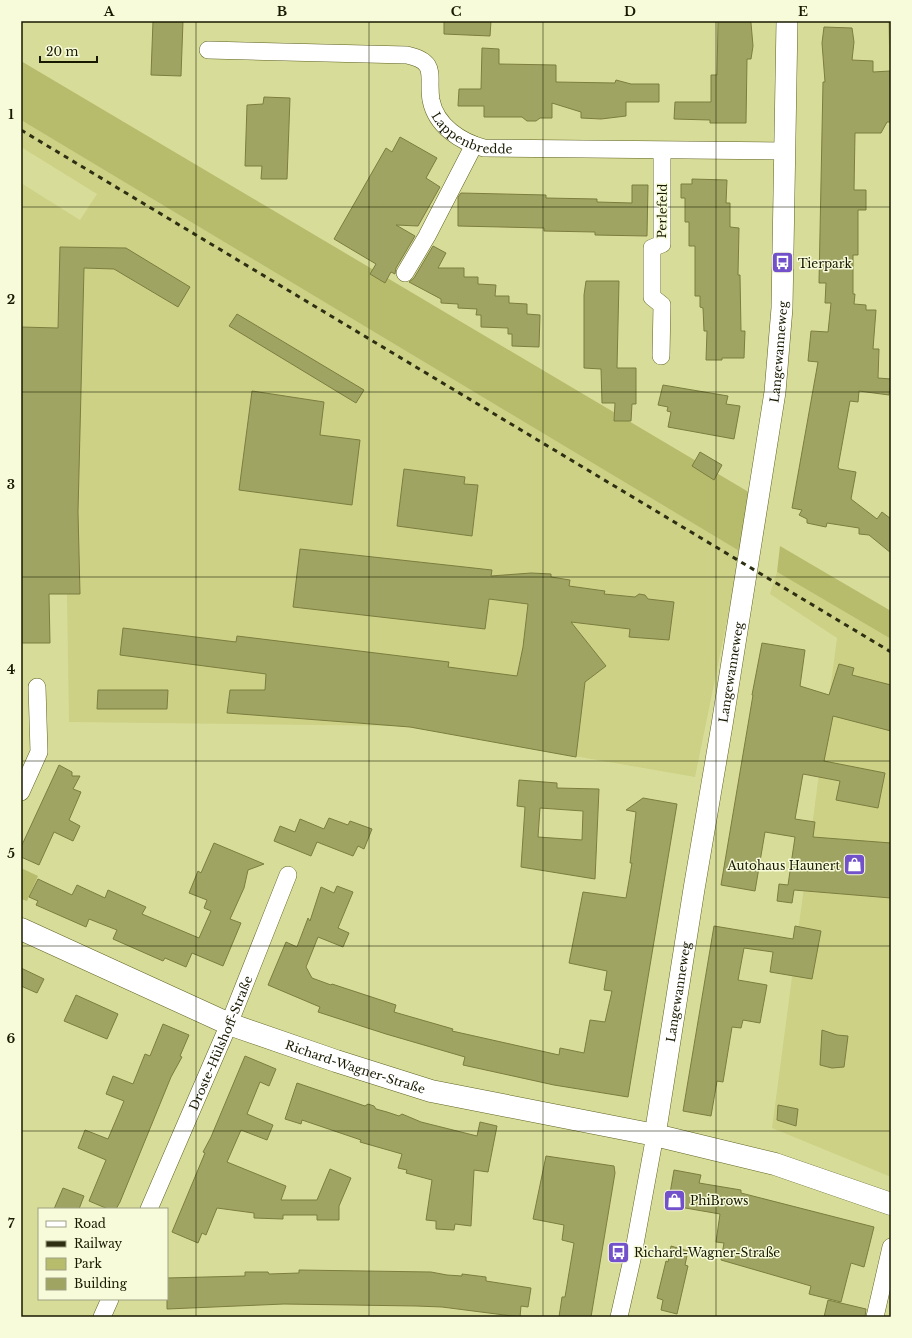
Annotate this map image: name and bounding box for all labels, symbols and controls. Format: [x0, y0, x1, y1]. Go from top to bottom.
text: A [103, 3, 115, 20]
text: B [277, 3, 287, 20]
text: C [451, 3, 462, 20]
text: D [624, 3, 636, 20]
text: E [798, 3, 808, 20]
scale bar [40, 38, 97, 64]
text: 20 m [46, 44, 78, 59]
text: 1 [8, 106, 14, 123]
street label: Lappenbredde [429, 109, 513, 156]
street label: Perlefeld [654, 183, 670, 239]
bus stop icon: Tierpark [769, 250, 795, 276]
place label: Tierpark [798, 256, 852, 271]
text: 2 [7, 291, 15, 308]
street label: Langewanneweg [766, 300, 790, 404]
text: 3 [7, 476, 15, 493]
street label: Langewanneweg [715, 620, 746, 724]
text: 4 [7, 661, 16, 678]
text: 5 [7, 845, 15, 862]
shop icon: Autohaus Haunert [842, 852, 868, 878]
place label: Autohaus Haunert [726, 858, 840, 873]
street label: Langewanneweg [662, 940, 693, 1043]
street label: Droste-Hülshoff-Straße [185, 973, 255, 1112]
text: 6 [7, 1030, 16, 1047]
street label: Richard-Wagner-Straße [283, 1037, 427, 1096]
shop icon: PhiBrows [662, 1187, 688, 1213]
place label: PhiBrows [690, 1193, 749, 1208]
legend [38, 1208, 168, 1300]
text: 7 [8, 1215, 15, 1232]
text: Road [74, 1216, 106, 1231]
text: Railway [74, 1236, 123, 1251]
bus stop icon: Richard-Wagner-Straße [605, 1239, 631, 1265]
place label: Richard-Wagner-Straße [634, 1245, 780, 1260]
text: Park [74, 1256, 102, 1271]
text: Building [74, 1276, 128, 1291]

